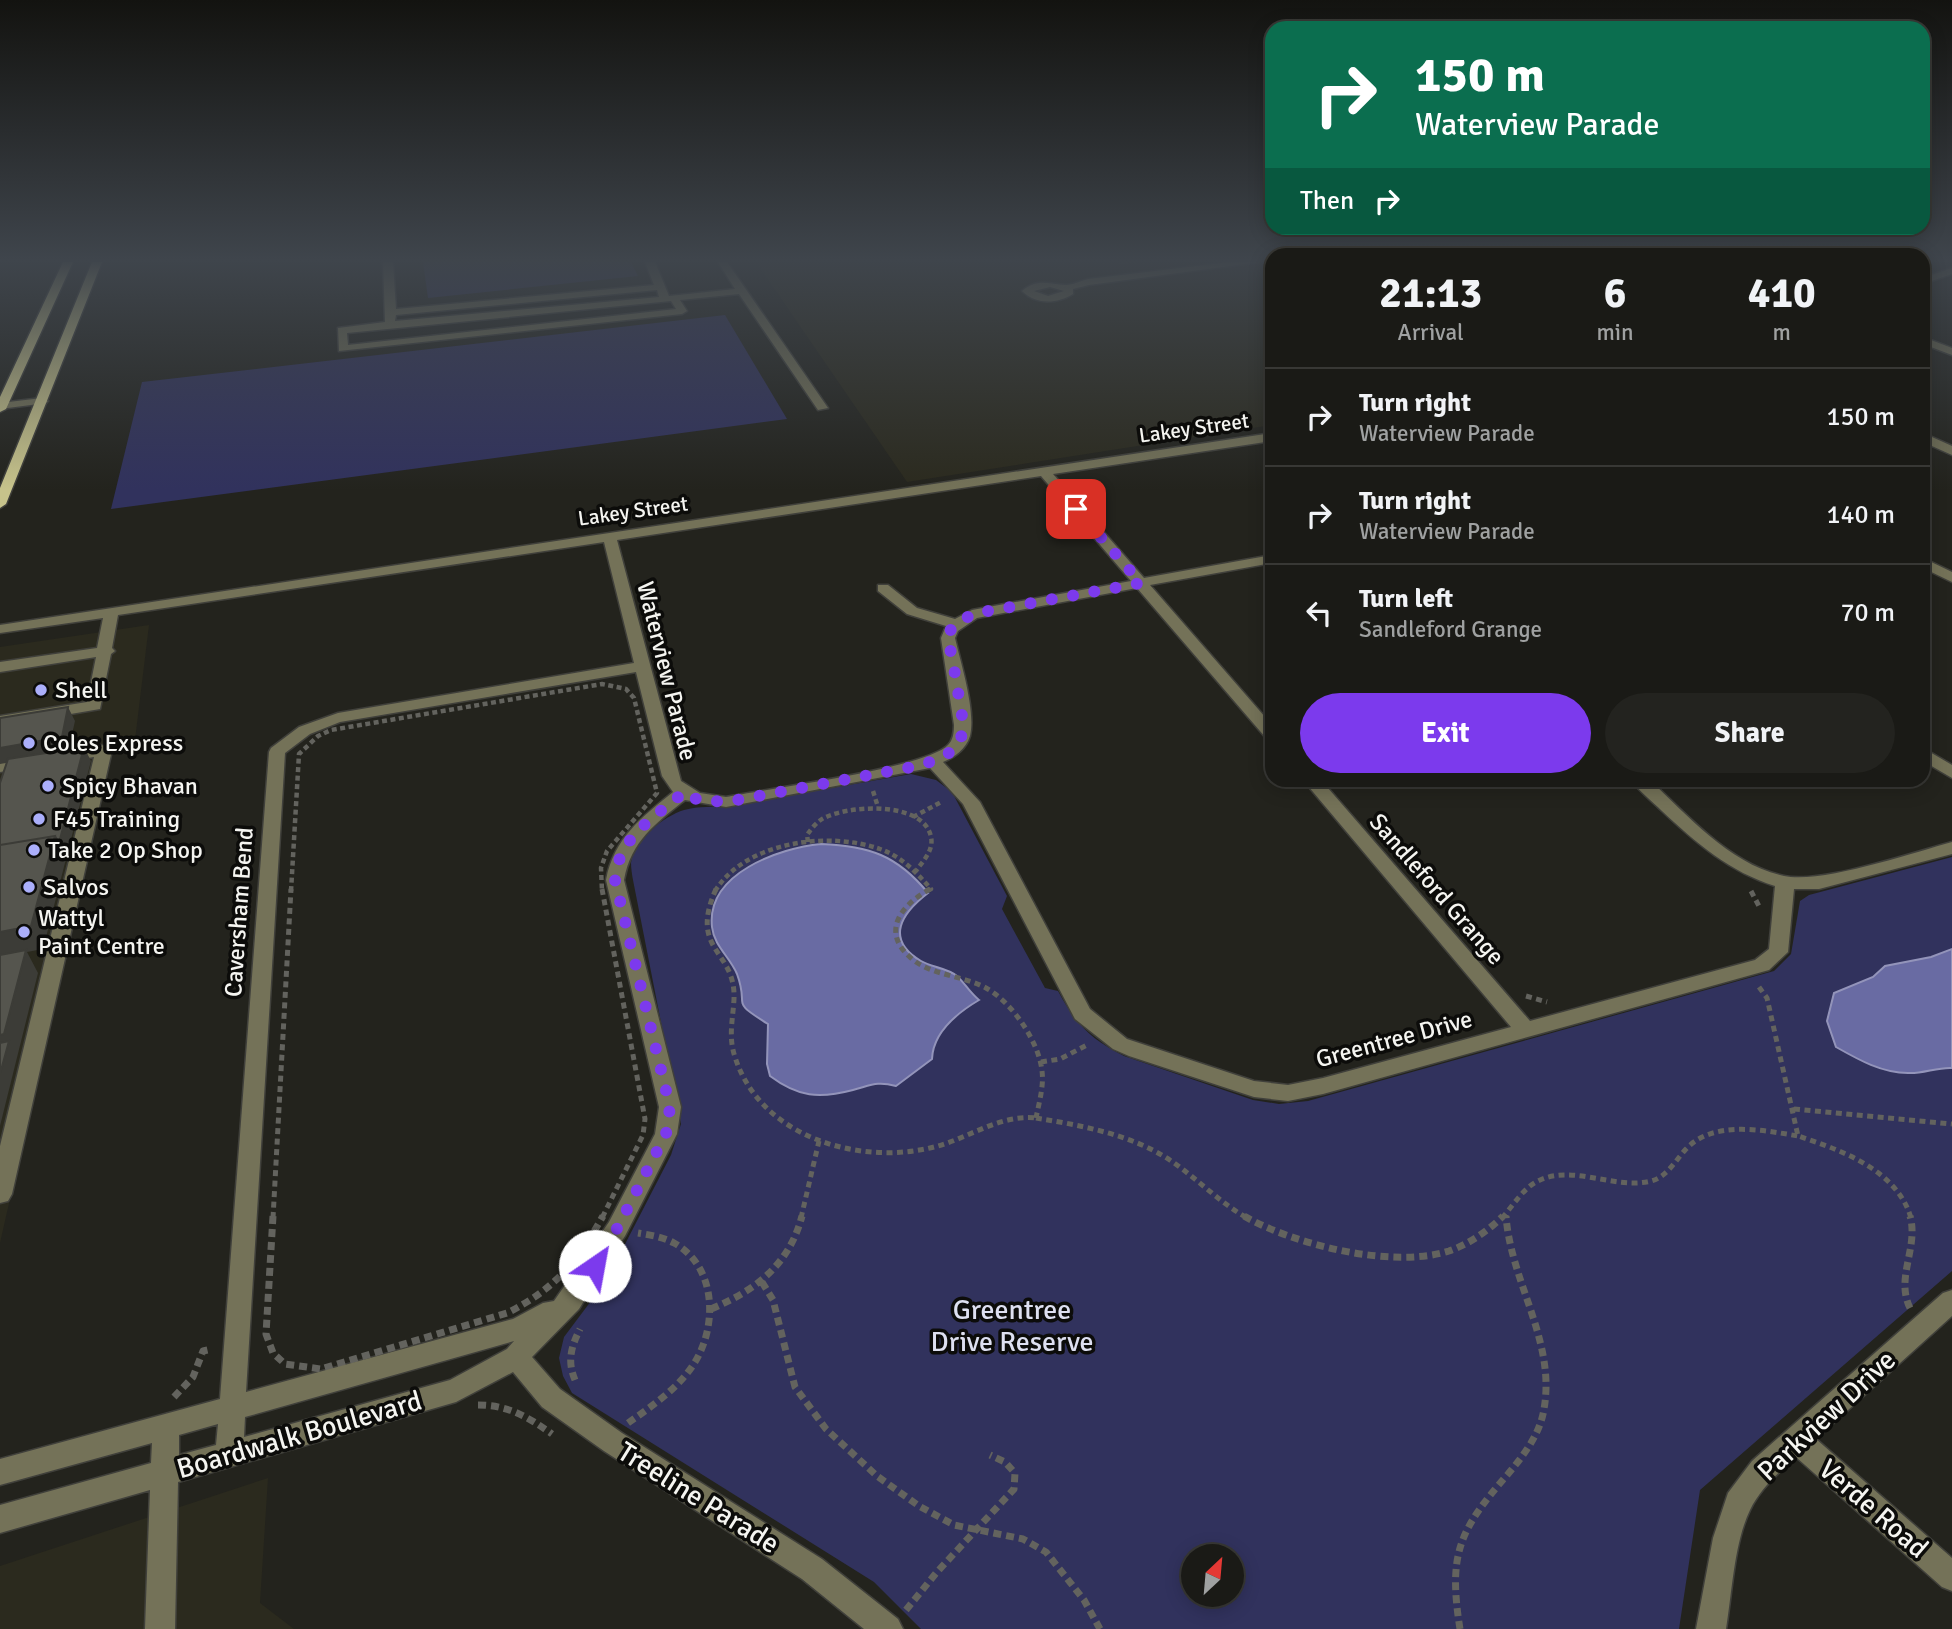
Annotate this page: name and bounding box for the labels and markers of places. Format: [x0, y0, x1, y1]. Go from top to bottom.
pin [1046, 479, 1106, 539]
place label: Shell [55, 675, 107, 705]
marker: Shell [33, 682, 49, 698]
place label: Coles Express [43, 728, 183, 758]
marker: Coles Express [21, 735, 37, 751]
place label: Spicy Bhavan [62, 771, 198, 801]
marker: Spicy Bhavan [40, 778, 56, 794]
place label: F45 Training [53, 804, 180, 834]
marker: F45 Training [31, 811, 47, 827]
place label: Take 2 Op Shop [48, 835, 203, 865]
marker: Take 2 Op Shop [26, 842, 42, 858]
place label: Salvos [43, 872, 109, 902]
marker: Salvos [21, 879, 37, 895]
place label: Wattyl Paint Centre [38, 903, 165, 961]
marker: Wattyl Paint Centre [16, 924, 32, 940]

